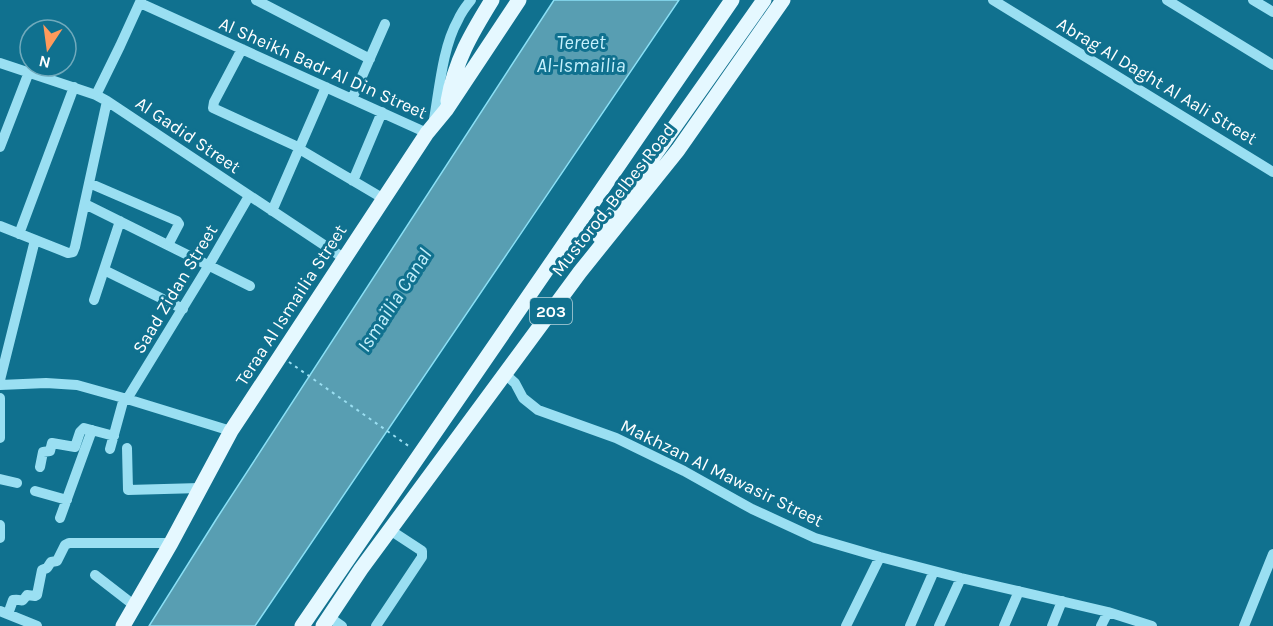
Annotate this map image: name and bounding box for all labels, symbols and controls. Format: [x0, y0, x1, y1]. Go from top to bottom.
street label: Al Sheikh Badr Al Din Street [216, 12, 431, 124]
street label: Abrag Al Daght Al Aali Street [1053, 13, 1261, 150]
north arrow [18, 18, 78, 78]
water label: Tereet Al-Ismailia [537, 31, 625, 77]
text: N [37, 52, 52, 73]
street label: Al Gadid Street [131, 92, 245, 178]
street label: Mustorod, Belbes Road [547, 119, 679, 281]
street label: Saad Zidan Street [128, 220, 222, 358]
street label: Teraa Al Ismailia Street [231, 220, 351, 390]
water label: Ismaïlia Canal [352, 244, 436, 356]
road number: 203 [530, 298, 572, 324]
street label: Makhzan Al Mawasir Street [617, 414, 827, 532]

